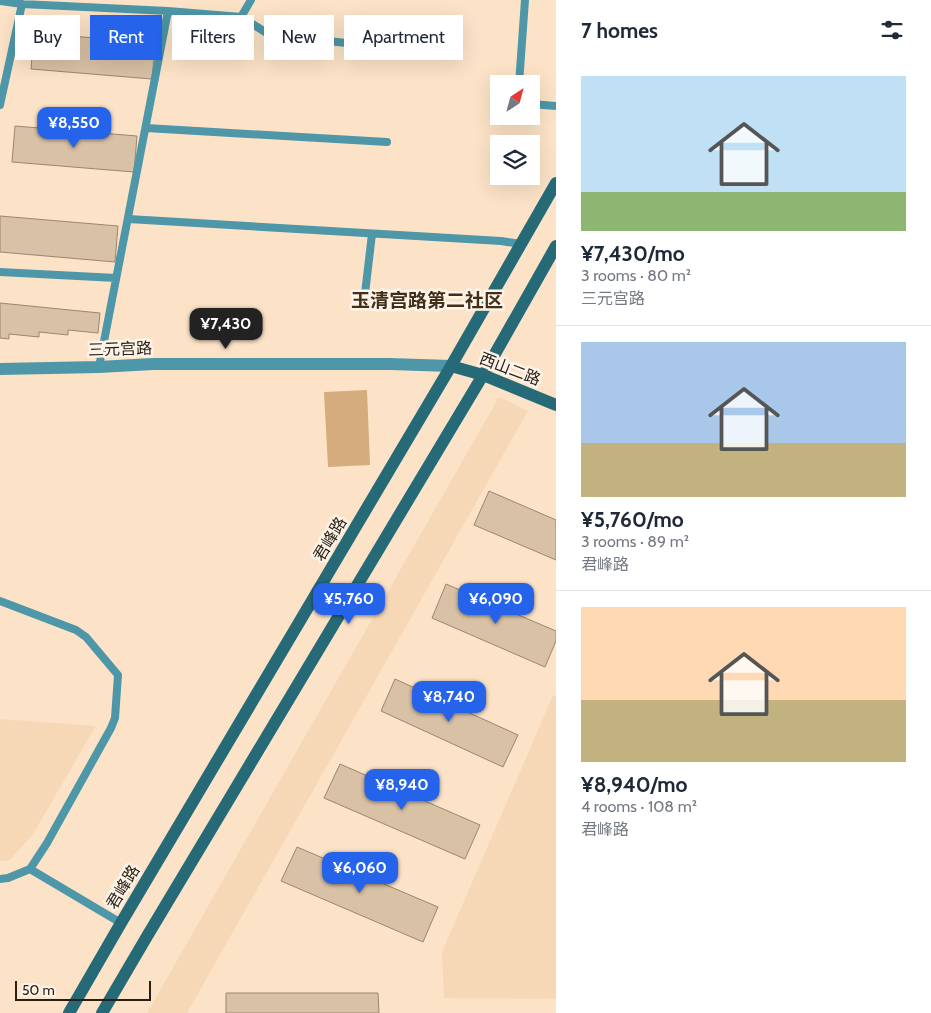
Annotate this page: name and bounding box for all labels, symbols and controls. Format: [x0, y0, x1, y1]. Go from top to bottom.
chip: Buy [15, 15, 80, 60]
chip: Rent [90, 15, 162, 60]
chip: Filters [172, 15, 254, 60]
chip: New [264, 15, 334, 60]
chip: Apartment [344, 15, 463, 60]
icon: filters [878, 16, 906, 44]
text: 7 homes [581, 18, 658, 43]
north arrow [490, 75, 540, 125]
map controls [490, 75, 540, 185]
pin: ¥8,550 [33, 106, 115, 149]
icon: home [699, 109, 789, 199]
text: ¥8,550 [48, 113, 100, 132]
button: layers [490, 135, 540, 185]
text: ¥7,430/mo [581, 241, 685, 266]
text: 3 rooms · 80 m² [581, 266, 691, 285]
district label: 玉清宫路第二社区 [351, 289, 503, 312]
text: 三元宫路 [581, 289, 645, 308]
pin: ¥7,430 [185, 308, 267, 350]
text: ¥7,430 [201, 314, 251, 333]
street label: 三元宫路 [88, 338, 152, 360]
street label: 西山二路 [477, 349, 543, 389]
icon: home [699, 374, 789, 464]
text: ¥5,760/mo [581, 507, 684, 532]
street label: 君峰路 [309, 514, 351, 564]
text: 3 rooms · 89 m² [581, 532, 689, 551]
text: 君峰路 [581, 555, 629, 574]
pin: ¥5,760 [308, 582, 390, 625]
pin: ¥6,090 [455, 582, 537, 625]
text: ¥5,760 [324, 589, 374, 608]
text: ¥6,090 [469, 589, 523, 608]
icon: home [699, 639, 789, 729]
pin: ¥8,740 [408, 680, 490, 723]
text: ¥8,740 [423, 687, 475, 706]
pin: ¥8,940 [361, 768, 443, 811]
text: ¥8,940/mo [581, 772, 688, 797]
text: ¥8,940 [375, 775, 429, 794]
text: 4 rooms · 108 m² [581, 797, 697, 816]
text: 君峰路 [581, 820, 629, 839]
pin: ¥6,060 [319, 852, 401, 894]
text: ¥6,060 [333, 858, 387, 877]
street label: 君峰路 [102, 862, 144, 912]
scale bar [15, 978, 151, 1001]
text: 50 m [22, 981, 55, 999]

